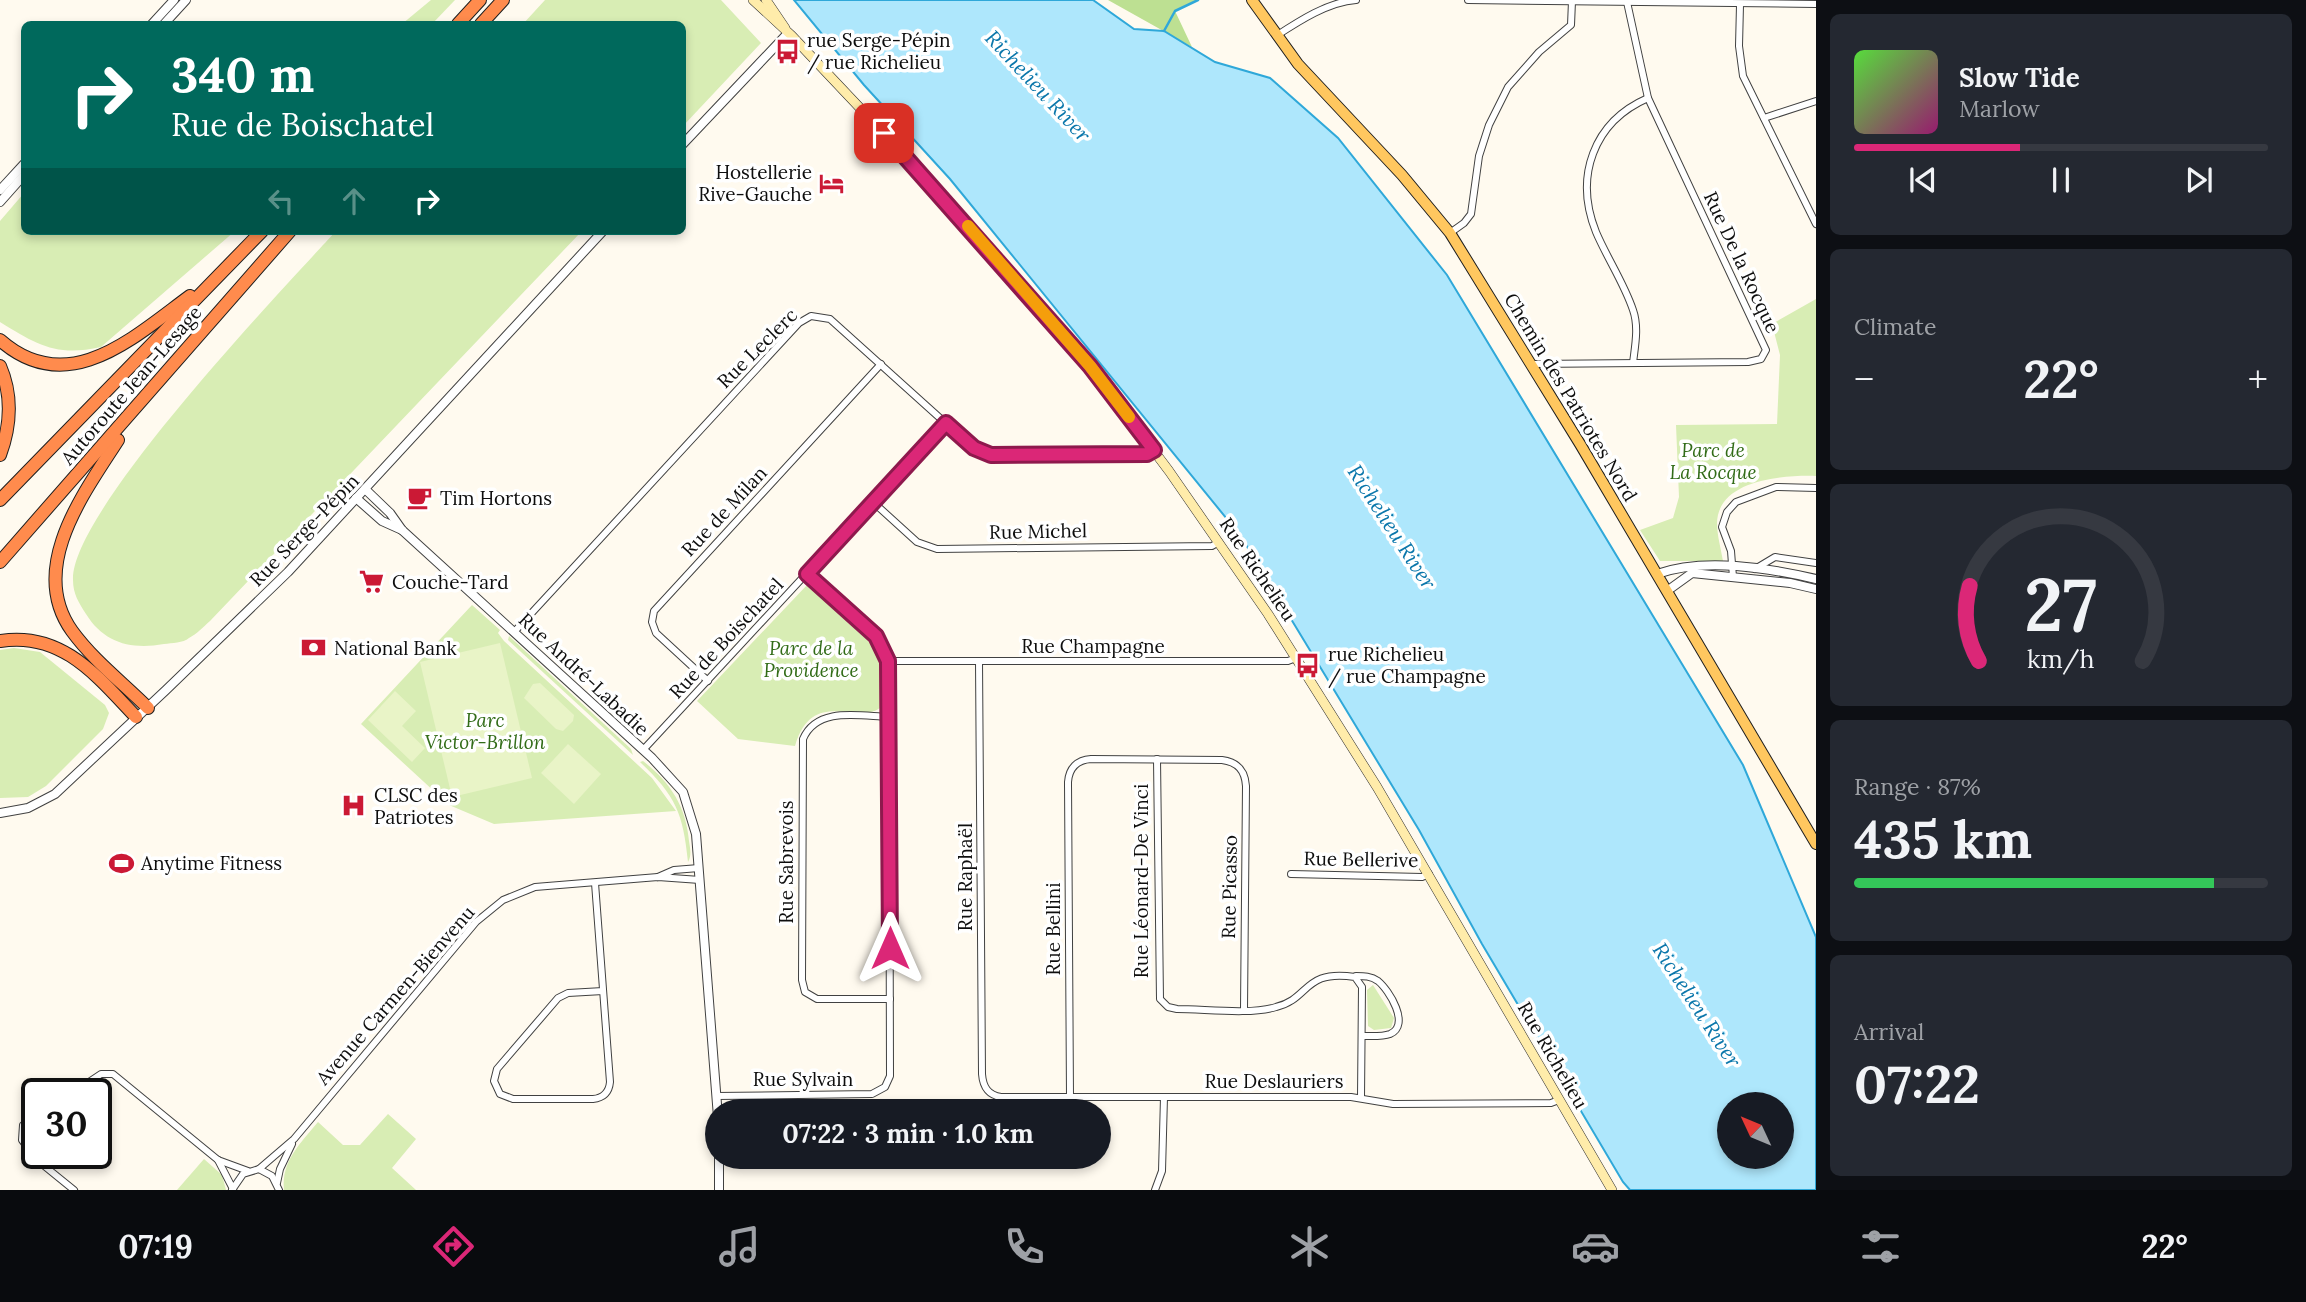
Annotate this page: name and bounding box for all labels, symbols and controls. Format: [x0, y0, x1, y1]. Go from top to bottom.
water label: Richelieu River [979, 24, 1097, 148]
place label: rue Serge-Pépin / rue Richelieu [807, 28, 951, 75]
bus stop icon: rue Serge-Pépin / rue Richelieu [773, 37, 801, 65]
text: 340 m [171, 43, 314, 105]
icon: right [56, 49, 147, 140]
text: Slow Tide [1959, 61, 2080, 94]
text: Marlow [1959, 94, 2040, 123]
pin [854, 103, 914, 163]
text: Rue de Boischatel [171, 104, 434, 145]
icon: arrive [865, 114, 903, 152]
place label: Hostellerie Rive-Gauche [698, 160, 812, 206]
icon: previous [1904, 161, 1942, 199]
icon: pause [2042, 161, 2080, 199]
icon: next [2180, 161, 2218, 199]
hotel icon: Hostellerie Rive-Gauche [818, 169, 846, 197]
icon: left [262, 182, 300, 220]
icon: ahead [335, 182, 373, 220]
icon: right [408, 182, 446, 220]
street label: Rue De la Rocque [1699, 187, 1785, 337]
street label: Chemin des Patriotes Nord [1499, 289, 1643, 505]
street label: Autoroute Jean-Lesage [55, 301, 207, 470]
street label: Rue Leclerc [712, 303, 802, 393]
text: Climate [1854, 312, 1936, 341]
text: 22° [2023, 346, 2099, 412]
text: − [1854, 355, 1874, 403]
text: + [2248, 355, 2268, 403]
park label: Parc de La Rocque [1669, 438, 1757, 484]
water label: Richelieu River [1342, 460, 1443, 595]
street label: Rue de Milan [676, 461, 772, 561]
street label: Rue Serge-Pépin [244, 469, 364, 591]
cafe icon: Tim Hortons [406, 484, 434, 512]
place label: Tim Hortons [440, 486, 552, 510]
street label: Rue Richelieu [1215, 513, 1301, 625]
street label: Rue Michel [989, 518, 1087, 544]
text: 27 [2025, 558, 2097, 651]
supermarket icon: Couche-Tard [358, 568, 386, 596]
place label: Couche-Tard [392, 570, 509, 594]
street label: Rue de Boischatel [664, 573, 788, 703]
street label: Rue André-Labadie [514, 607, 654, 741]
bank icon: National Bank [300, 634, 328, 662]
street label: Rue Champagne [1021, 634, 1165, 658]
place label: National Bank [334, 636, 458, 660]
park label: Parc de la Providence [763, 636, 859, 682]
place label: rue Richelieu / rue Champagne [1328, 642, 1486, 689]
text: km/h [2027, 643, 2095, 675]
bus stop icon: rue Richelieu / rue Champagne [1294, 651, 1322, 679]
park label: Parc Victor-Brillon [425, 708, 546, 754]
text: Range · 87% [1854, 772, 1981, 801]
place label: CLSC des Patriotes [374, 783, 458, 829]
street label: Rue Léonard-De Vinci [1129, 784, 1153, 978]
hospital icon: CLSC des Patriotes [340, 792, 368, 820]
street label: Rue Sabrevois [774, 800, 798, 924]
text: 435 km [1854, 806, 2032, 872]
street label: Rue Raphaël [953, 823, 977, 931]
street label: Rue Picasso [1216, 835, 1242, 939]
street label: Rue Bellerive [1303, 846, 1419, 872]
sports icon: Anytime Fitness [107, 849, 135, 877]
place label: Anytime Fitness [140, 851, 282, 875]
street label: Rue Bellini [1041, 882, 1065, 976]
street label: Avenue Carmen-Bienvenu [310, 900, 479, 1090]
position arrow [853, 911, 927, 985]
water label: Richelieu River [1647, 938, 1748, 1073]
street label: Rue Richelieu [1513, 997, 1593, 1113]
text: Arrival [1854, 1017, 1924, 1046]
text: 07:22 [1854, 1051, 1980, 1117]
street label: Rue Sylvain [753, 1067, 853, 1091]
street label: Rue Deslauriers [1205, 1069, 1344, 1093]
speed limit sign: 30 [21, 1078, 112, 1169]
north arrow [1717, 1092, 1794, 1169]
map controls [1717, 1092, 1794, 1169]
text: 07:22 · 3 min · 1.0 km [782, 1117, 1034, 1150]
icon: directions [429, 1222, 478, 1271]
icon: music [715, 1222, 764, 1271]
icon: phone [1000, 1222, 1049, 1271]
icon: climate [1285, 1222, 1334, 1271]
icon: car [1571, 1222, 1620, 1271]
icon: filters [1856, 1222, 1905, 1271]
text: 07:19 [118, 1226, 193, 1267]
text: 22° [2141, 1226, 2188, 1267]

